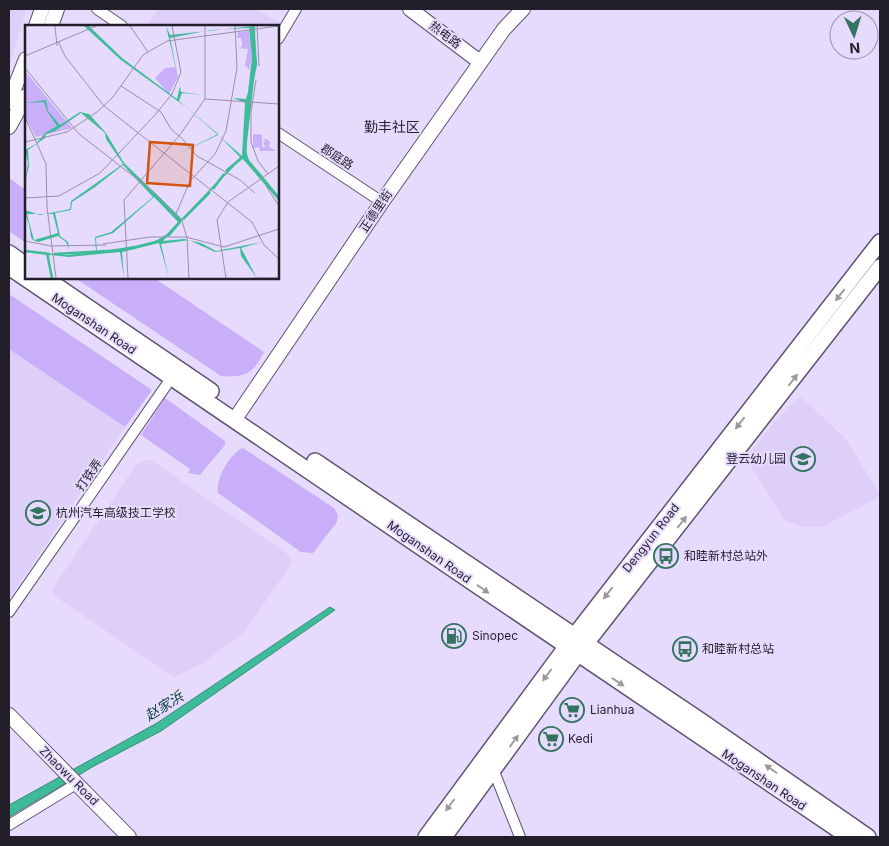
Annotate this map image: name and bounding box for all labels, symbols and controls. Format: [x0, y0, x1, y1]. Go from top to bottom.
north arrow [829, 10, 879, 60]
street label: 热电路 [426, 18, 464, 51]
inset map [25, 25, 279, 279]
text: N [849, 40, 861, 57]
district label: 勤丰社区 [364, 118, 420, 135]
street label: 郡庭路 [318, 140, 356, 173]
street label: 正德里街 [356, 187, 395, 235]
one-way arrow [834, 288, 845, 301]
street label: Moganshan Road [49, 290, 139, 357]
one-way arrow [787, 373, 798, 386]
one-way arrow [734, 416, 745, 429]
school or university icon: 登云幼儿园 [790, 446, 816, 472]
place label: 登云幼儿园 [726, 451, 786, 466]
street label: 打铁弄 [72, 456, 105, 494]
school or university icon: 杭州汽车高级技工学校 [25, 500, 51, 526]
street label: Dengyun Road [619, 500, 682, 575]
place label: 杭州汽车高级技工学校 [56, 505, 176, 520]
one-way arrow [677, 515, 687, 528]
street label: Moganshan Road [385, 517, 474, 586]
bus stop icon: 和睦新村总站外 [653, 543, 679, 569]
place label: 和睦新村总站外 [684, 548, 768, 563]
one-way arrow [476, 584, 490, 594]
one-way arrow [602, 586, 613, 599]
fuel station icon: Sinopec [441, 623, 467, 649]
place label: Sinopec [472, 628, 518, 643]
bus stop icon: 和睦新村总站 [672, 636, 698, 662]
place label: 和睦新村总站 [702, 641, 774, 656]
one-way arrow [542, 668, 552, 682]
one-way arrow [611, 678, 624, 687]
water label: 赵家浜 [141, 687, 187, 724]
supermarket icon: Lianhua [559, 697, 585, 723]
place label: Lianhua [590, 702, 634, 717]
supermarket icon: Kedi [538, 726, 564, 752]
place label: Kedi [568, 731, 593, 746]
one-way arrow [509, 734, 519, 748]
street label: Zhaowu Road [37, 743, 102, 808]
street label: Moganshan Road [719, 746, 809, 813]
one-way arrow [764, 764, 777, 774]
one-way arrow [445, 798, 455, 812]

